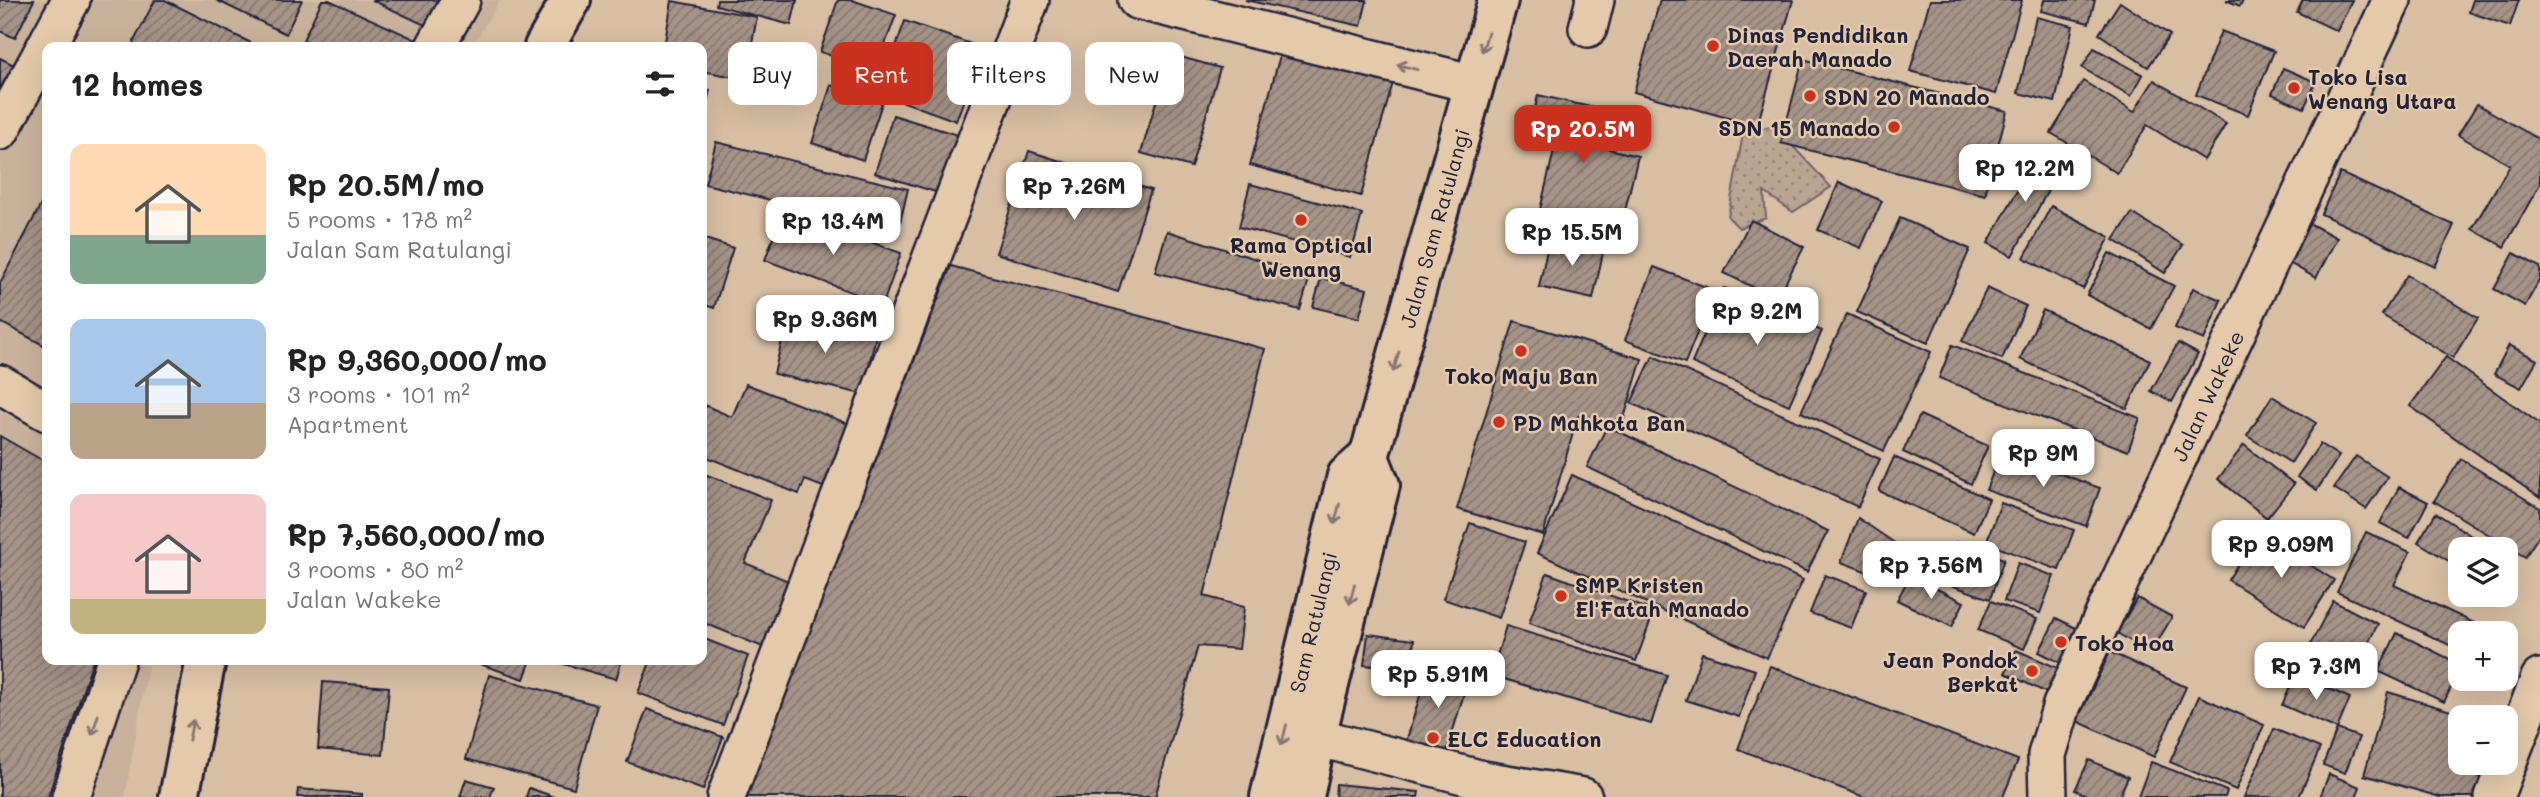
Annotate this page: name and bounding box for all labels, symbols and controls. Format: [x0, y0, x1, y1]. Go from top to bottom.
place label: Dinas Pendidikan Daerah Manado [1727, 21, 1908, 72]
one-way arrow [1478, 31, 1491, 53]
marker: Dinas Pendidikan Daerah Manado [1705, 38, 1721, 54]
chip: Buy [728, 42, 817, 105]
chip: Rent [831, 42, 933, 105]
chip: Filters [947, 42, 1071, 105]
chip: New [1085, 42, 1184, 105]
one-way arrow [1396, 60, 1419, 73]
place label: Toko Lisa Wenang Utara [2308, 63, 2456, 114]
text: 12 homes [70, 64, 203, 104]
icon: filters [641, 65, 679, 103]
marker: Toko Lisa Wenang Utara [2286, 80, 2302, 96]
place label: SDN 20 Manado [1824, 83, 1990, 110]
marker: SDN 20 Manado [1802, 88, 1818, 104]
pin: Rp 20.5M [1511, 106, 1655, 165]
text: Rp 20.5M [1530, 113, 1636, 143]
place label: SDN 15 Manado [1718, 114, 1880, 141]
marker: SDN 15 Manado [1886, 119, 1902, 135]
street label: Jalan Sam Ratulangi [1393, 125, 1475, 331]
pin: Rp 12.2M [1953, 144, 2097, 204]
text: Rp 12.2M [1975, 152, 2075, 182]
pin: Rp 7.26M [1002, 162, 1146, 222]
text: Rp 20.5M/mo [287, 164, 484, 204]
text: Rp 7.26M [1022, 170, 1126, 200]
icon: home [126, 172, 210, 256]
pin: Rp 13.4M [761, 198, 905, 257]
text: 5 rooms · 178 m² [287, 204, 472, 234]
text: Rp 13.4M [782, 205, 884, 235]
pin: Rp 15.5M [1500, 208, 1644, 268]
marker: Rama Optical Wenang [1293, 212, 1309, 228]
text: Rp 15.5M [1521, 216, 1623, 246]
place label: Rama Optical Wenang [1230, 231, 1372, 282]
text: Jalan Sam Ratulangi [287, 234, 512, 264]
pin: Rp 9.2M [1692, 288, 1822, 347]
text: Rp 9.2M [1711, 295, 1803, 325]
pin: Rp 9.36M [753, 296, 897, 355]
text: Rp 9.36M [772, 303, 878, 333]
street label: Jalan Wakeke [2165, 326, 2249, 465]
text: Rp 9,360,000/mo [287, 339, 547, 379]
marker: Toko Maju Ban [1513, 343, 1529, 359]
icon: home [126, 347, 210, 431]
one-way arrow [1389, 350, 1402, 373]
place label: Toko Maju Ban [1444, 362, 1598, 389]
text: 3 rooms · 101 m² [287, 379, 470, 409]
text: Apartment [287, 409, 409, 439]
place label: PD Mahkota Ban [1513, 409, 1685, 436]
marker: PD Mahkota Ban [1491, 414, 1507, 430]
pin: Rp 9M [1994, 430, 2092, 489]
text: Rp 9M [2007, 437, 2079, 467]
one-way arrow [1330, 502, 1344, 525]
text: Rp 7,560,000/mo [287, 514, 545, 554]
pin: Rp 9.09M [2209, 520, 2353, 580]
icon: home [126, 522, 210, 606]
text: Rp 9.09M [2228, 528, 2334, 558]
map controls [2448, 537, 2518, 775]
button: layers [2448, 537, 2518, 607]
pin: Rp 7.56M [1859, 542, 2003, 601]
street label: Sam Ratulangi [1282, 549, 1342, 695]
text: Rp 7.56M [1879, 549, 1983, 579]
text: 3 rooms · 80 m² [287, 554, 463, 584]
place label: SMP Kristen El'Fatah Manado [1575, 571, 1749, 622]
one-way arrow [1345, 582, 1358, 605]
text: Jalan Wakeke [287, 584, 442, 614]
marker: SMP Kristen El'Fatah Manado [1553, 588, 1569, 604]
button: + [2448, 621, 2518, 691]
place label: Toko Hoa [2075, 629, 2174, 656]
marker: Toko Hoa [2053, 634, 2069, 650]
pin: Rp 7.3M [2251, 642, 2381, 702]
place label: Jean Pondok Berkat [1883, 646, 2018, 697]
pin: Rp 5.91M [1366, 650, 1510, 710]
text: Rp 7.3M [2271, 650, 2362, 680]
text: Rp 5.91M [1387, 658, 1489, 688]
marker: Jean Pondok Berkat [2024, 663, 2040, 679]
button: − [2448, 705, 2518, 775]
one-way arrow [87, 713, 100, 735]
one-way arrow [184, 719, 198, 742]
one-way arrow [1277, 723, 1290, 746]
place label: ELC Education [1447, 725, 1601, 752]
marker: ELC Education [1425, 730, 1441, 746]

